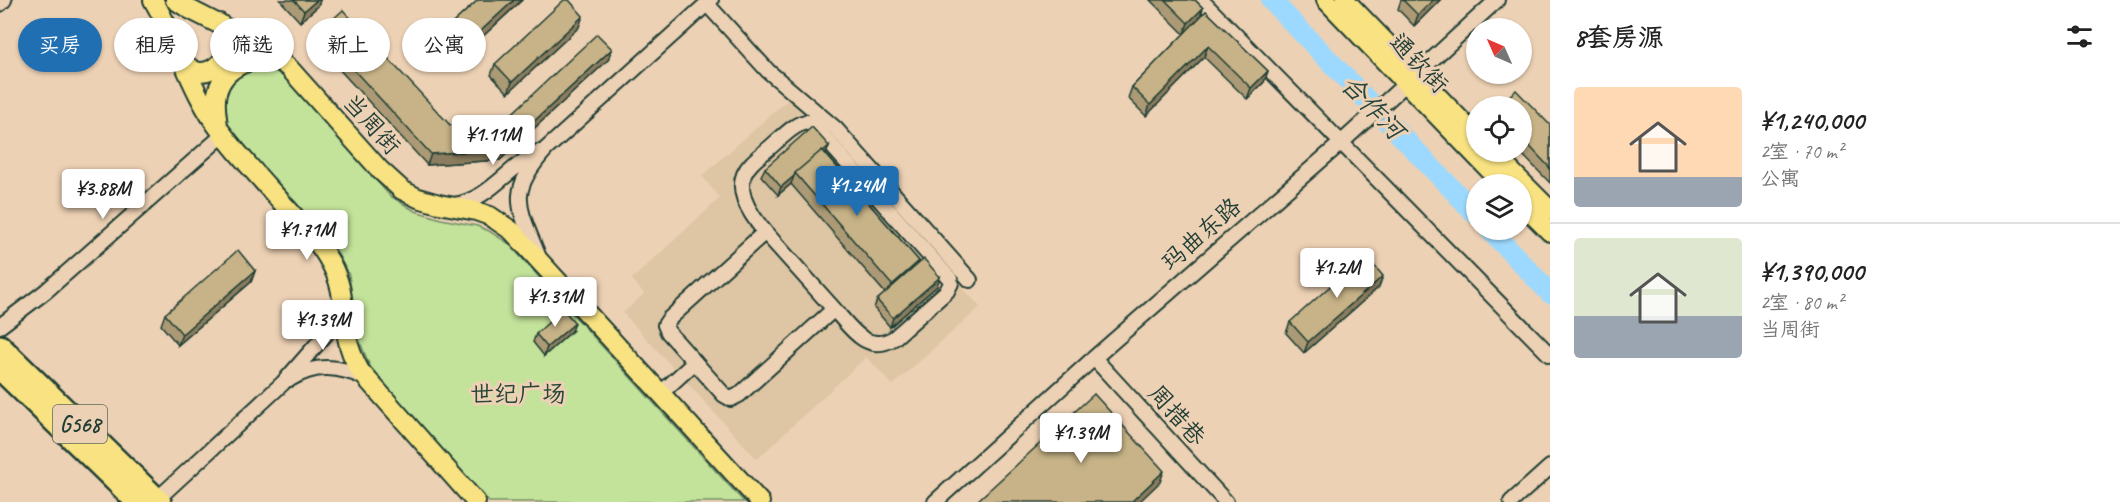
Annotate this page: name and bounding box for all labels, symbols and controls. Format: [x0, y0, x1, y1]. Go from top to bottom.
chip: 买房 [18, 18, 102, 72]
chip: 租房 [114, 18, 198, 72]
chip: 筛选 [210, 18, 294, 72]
chip: 新上 [306, 18, 390, 72]
chip: 公寓 [402, 18, 486, 72]
north arrow [1466, 18, 1532, 84]
map controls [1466, 18, 1532, 240]
icon: filters [2063, 20, 2096, 53]
text: 8套房源 [1574, 21, 1664, 54]
street label: 通钦街 [1383, 27, 1455, 99]
water label: 合作河 [1334, 68, 1414, 150]
street label: 当周街 [337, 87, 407, 161]
button: locate [1466, 96, 1532, 162]
text: ¥1,240,000 [1760, 104, 1864, 137]
icon: home [1622, 111, 1694, 183]
pin: ¥1.11M [444, 115, 542, 166]
text: ¥1.11M [466, 122, 520, 147]
text: 2室 · 70 m² [1760, 139, 1843, 164]
pin: ¥1.24M [808, 166, 906, 217]
text: 公寓 [1760, 166, 1800, 191]
pin: ¥3.88M [54, 169, 152, 220]
text: ¥1.24M [830, 173, 884, 198]
button: layers [1466, 174, 1532, 240]
text: ¥3.88M [76, 176, 130, 201]
street label: 玛曲东路 [1155, 191, 1247, 277]
pin: ¥1.71M [258, 210, 356, 261]
text: ¥1.71M [280, 217, 334, 242]
pin: ¥1.2M [1295, 248, 1379, 299]
text: ¥1.2M [1314, 255, 1360, 280]
text: ¥1,390,000 [1760, 255, 1864, 288]
icon: home [1622, 262, 1694, 334]
pin: ¥1.31M [506, 277, 604, 328]
text: ¥1.31M [528, 284, 582, 309]
text: 2室 · 80 m² [1760, 290, 1843, 315]
pin: ¥1.39M [274, 300, 372, 351]
text: ¥1.39M [296, 307, 350, 332]
text: 当周街 [1760, 317, 1820, 342]
street label: 周措巷 [1142, 378, 1212, 452]
park label: 世纪广场 [470, 379, 566, 409]
road number: G568 [53, 405, 107, 443]
pin: ¥1.39M [1032, 413, 1130, 464]
text: ¥1.39M [1054, 420, 1108, 445]

